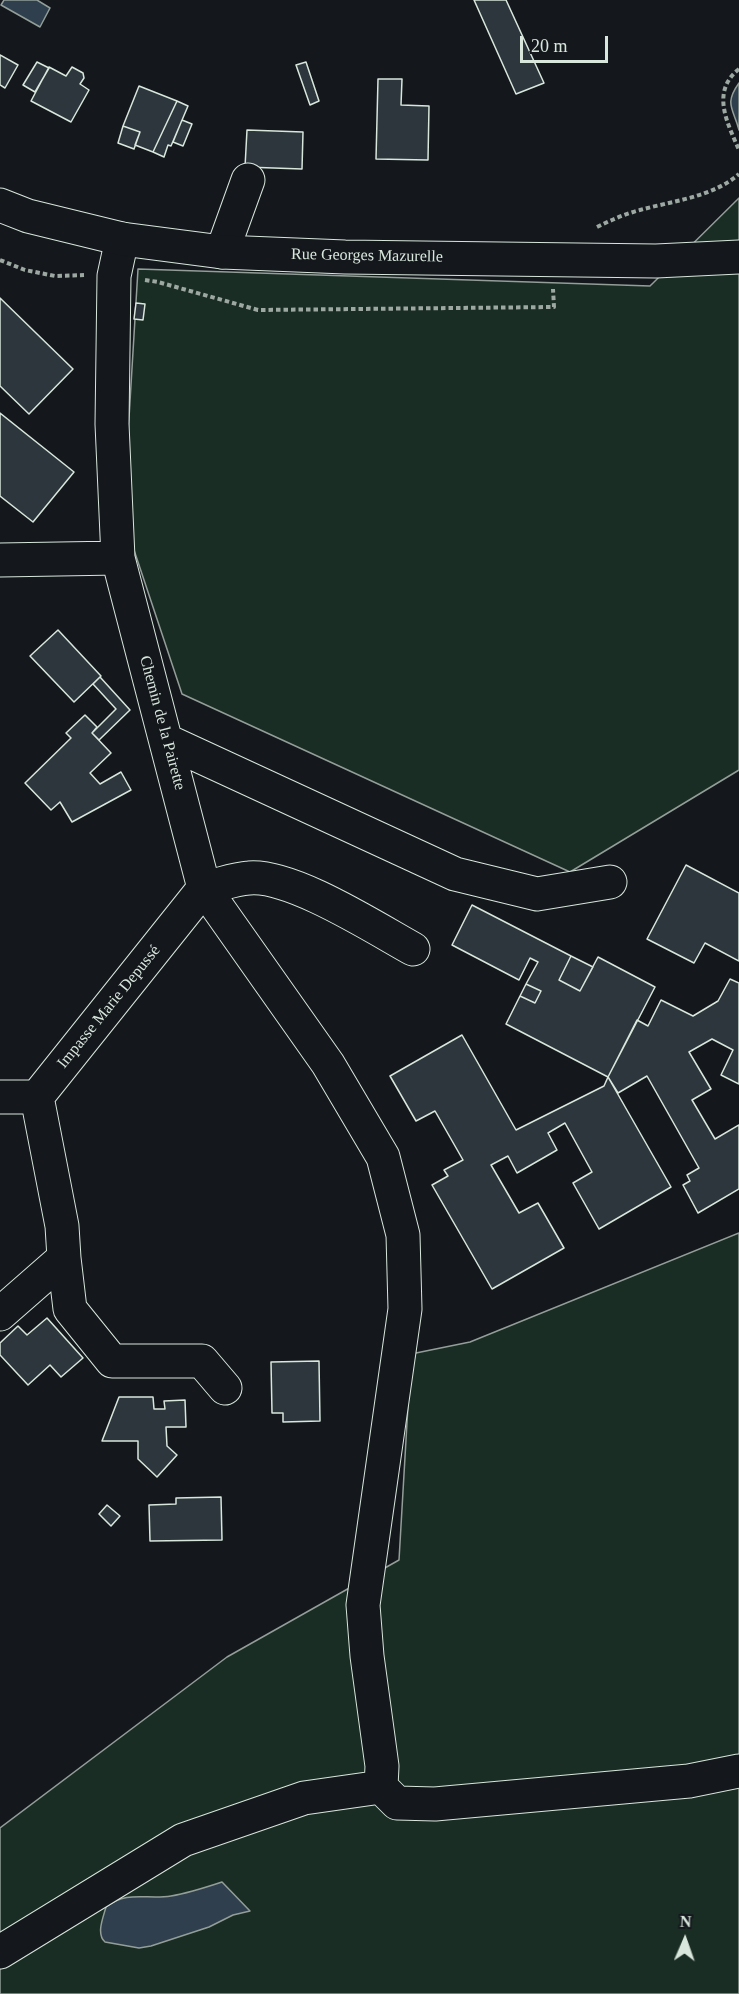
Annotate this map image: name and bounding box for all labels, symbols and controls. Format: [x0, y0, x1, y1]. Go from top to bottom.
scale bar [523, 24, 612, 62]
text: 20 m [531, 36, 568, 56]
street label: Rue Georges Mazurelle [291, 245, 443, 267]
street label: Chemin de la Pairette [135, 654, 189, 792]
street label: Impasse Marie Depussé [53, 942, 165, 1072]
north arrow [655, 1910, 715, 1970]
text: N [680, 1913, 692, 1930]

